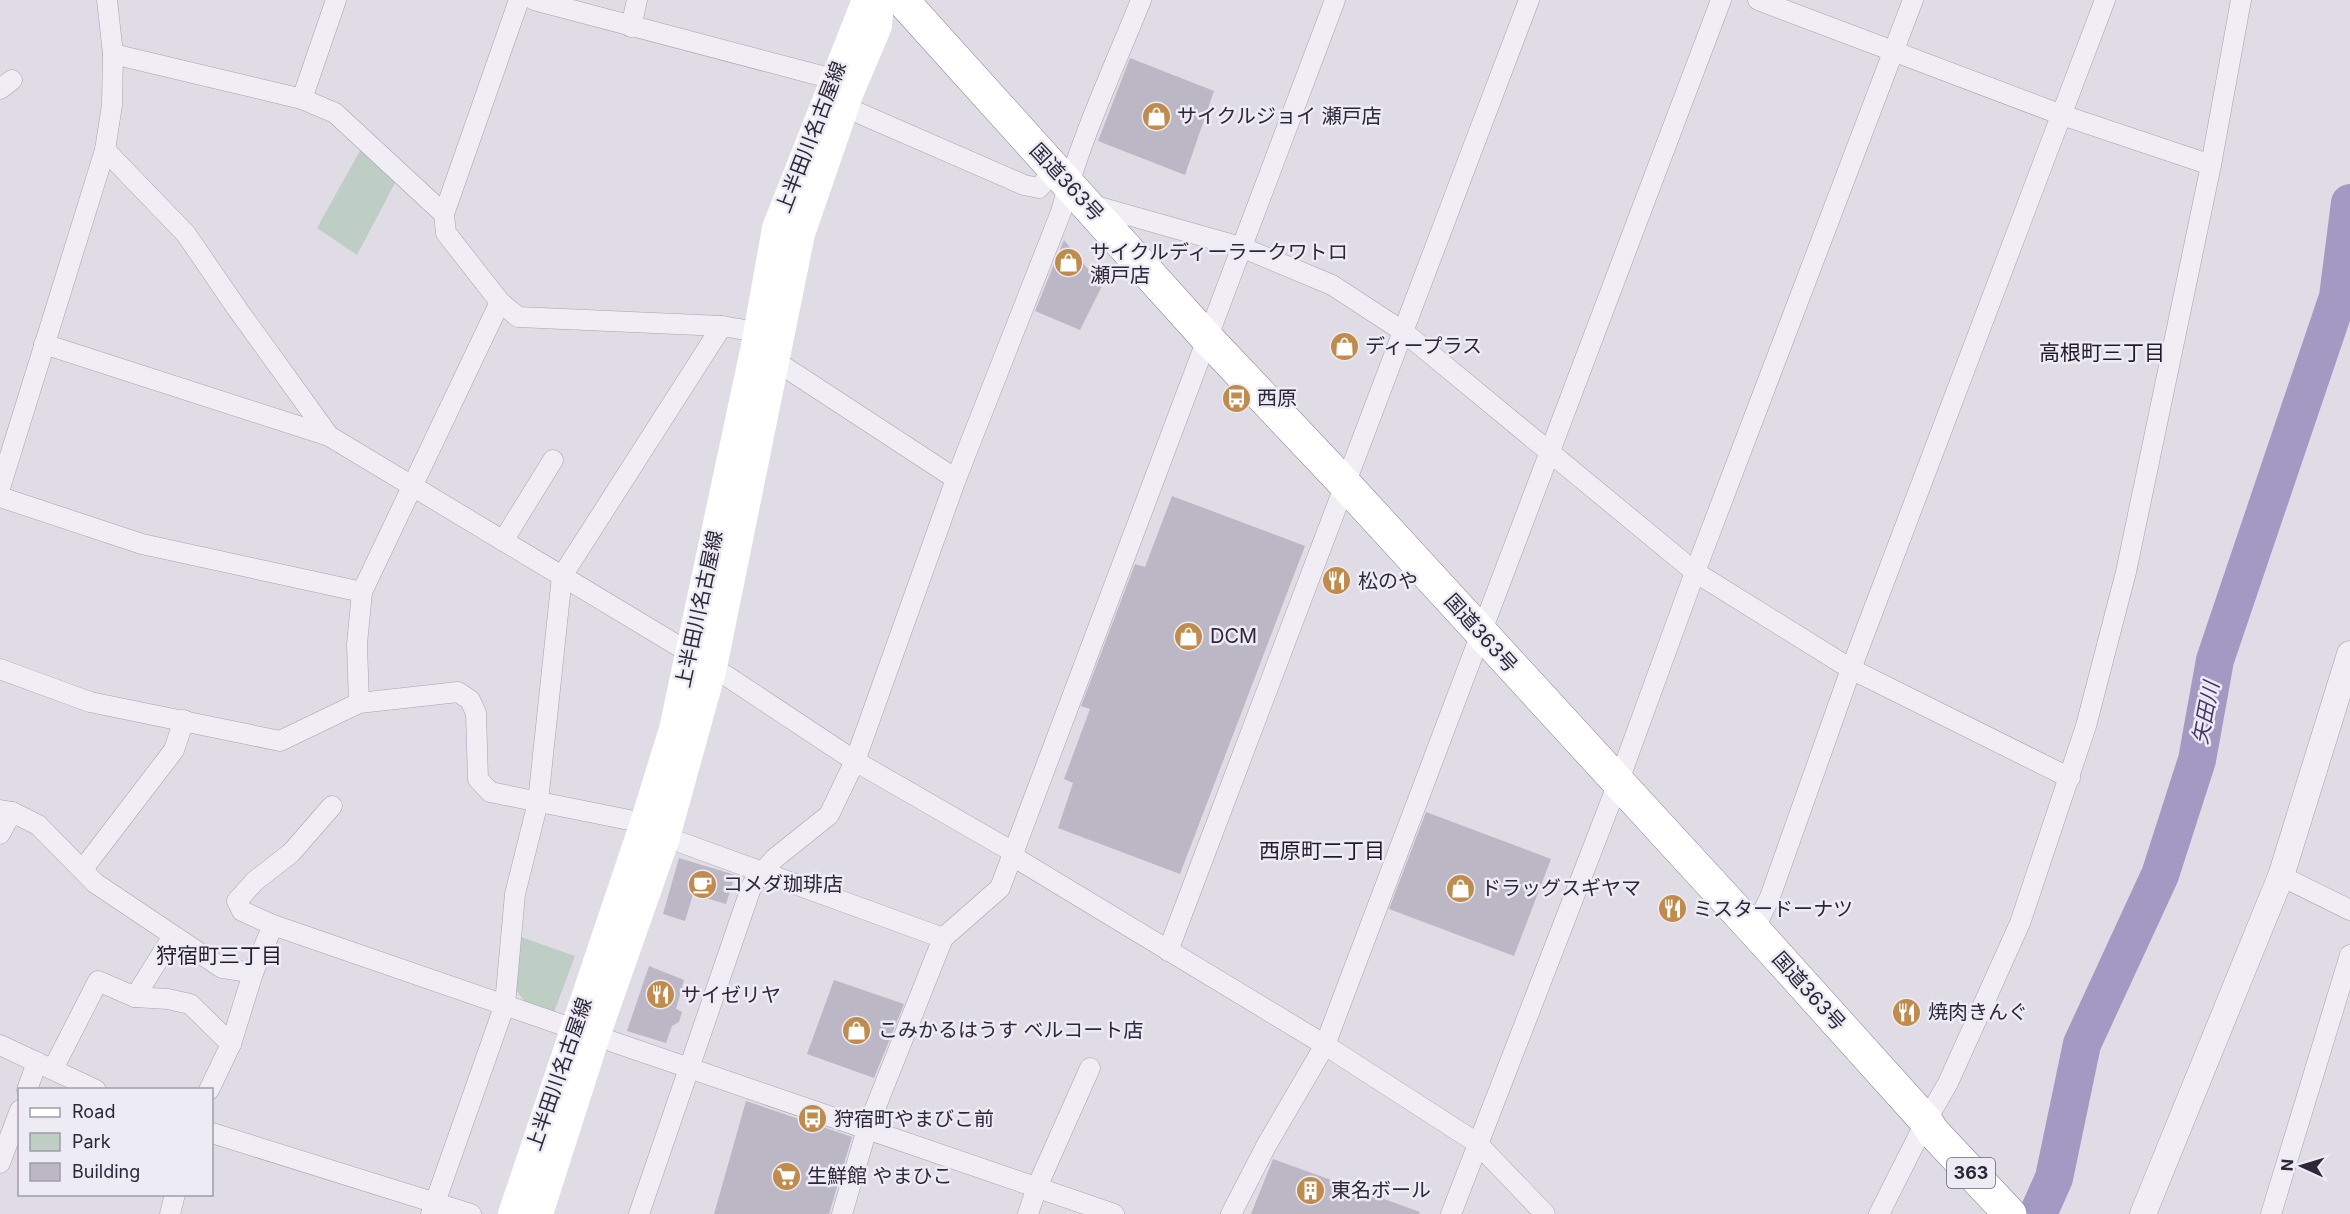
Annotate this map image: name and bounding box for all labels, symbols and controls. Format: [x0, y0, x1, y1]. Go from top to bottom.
street label: 上半田川名古屋線 [771, 58, 851, 216]
shop icon: サイクルジョイ 瀬戸店 [1140, 100, 1172, 132]
place label: サイクルジョイ 瀬戸店 [1177, 104, 1382, 128]
street label: 国道363号 [1025, 138, 1109, 226]
place label: サイクルディーラークワトロ 瀬戸店 [1090, 240, 1348, 287]
shop icon: サイクルディーラークワトロ 瀬戸店 [1053, 247, 1085, 279]
shop icon: ディープラス [1328, 330, 1360, 362]
place label: ディープラス [1365, 334, 1482, 358]
district label: 高根町三丁目 [2039, 340, 2165, 365]
bus stop icon: 西原 [1220, 382, 1252, 414]
place label: 西原 [1257, 386, 1297, 410]
street label: 上半田川名古屋線 [671, 528, 727, 690]
restaurant icon: 松のや [1321, 565, 1353, 597]
place label: 松のや [1358, 569, 1418, 593]
street label: 国道363号 [1440, 589, 1522, 677]
shop icon: DCM [1173, 620, 1205, 652]
place label: DCM [1210, 624, 1257, 648]
water label: 矢田川 [2187, 678, 2224, 746]
district label: 西原町二丁目 [1259, 838, 1385, 863]
cafe icon: コメダ珈琲店 [686, 868, 718, 900]
place label: コメダ珈琲店 [723, 872, 843, 896]
shop icon: ドラッグスギヤマ [1444, 872, 1476, 904]
place label: ドラッグスギヤマ [1481, 876, 1641, 900]
restaurant icon: ミスタードーナツ [1656, 893, 1688, 925]
place label: ミスタードーナツ [1693, 897, 1853, 921]
district label: 狩宿町三丁目 [156, 943, 282, 968]
street label: 国道363号 [1768, 947, 1850, 1035]
restaurant icon: サイゼリヤ [644, 979, 676, 1011]
place label: サイゼリヤ [681, 983, 781, 1007]
street label: 上半田川名古屋線 [522, 994, 596, 1154]
restaurant icon: 焼肉きんぐ [1891, 996, 1923, 1028]
place label: 焼肉きんぐ [1928, 1000, 2028, 1024]
shop icon: こみかるはうす ベルコート店 [841, 1014, 873, 1046]
place label: こみかるはうす ベルコート店 [878, 1018, 1143, 1042]
legend [18, 1088, 213, 1196]
text: Road [72, 1101, 115, 1122]
bus stop icon: 狩宿町やまびこ前 [797, 1103, 829, 1135]
place label: 狩宿町やまびこ前 [834, 1107, 994, 1131]
text: Park [72, 1131, 111, 1152]
north arrow [2272, 1136, 2332, 1196]
road number: 363 [1947, 1158, 1995, 1188]
text: N [2277, 1158, 2297, 1172]
supermarket icon: 生鮮館 やまひこ [770, 1160, 802, 1192]
text: Building [72, 1161, 140, 1182]
place label: 生鮮館 やまひこ [807, 1164, 953, 1188]
building icon: 東名ボール [1294, 1174, 1326, 1206]
place label: 東名ボール [1331, 1178, 1431, 1202]

